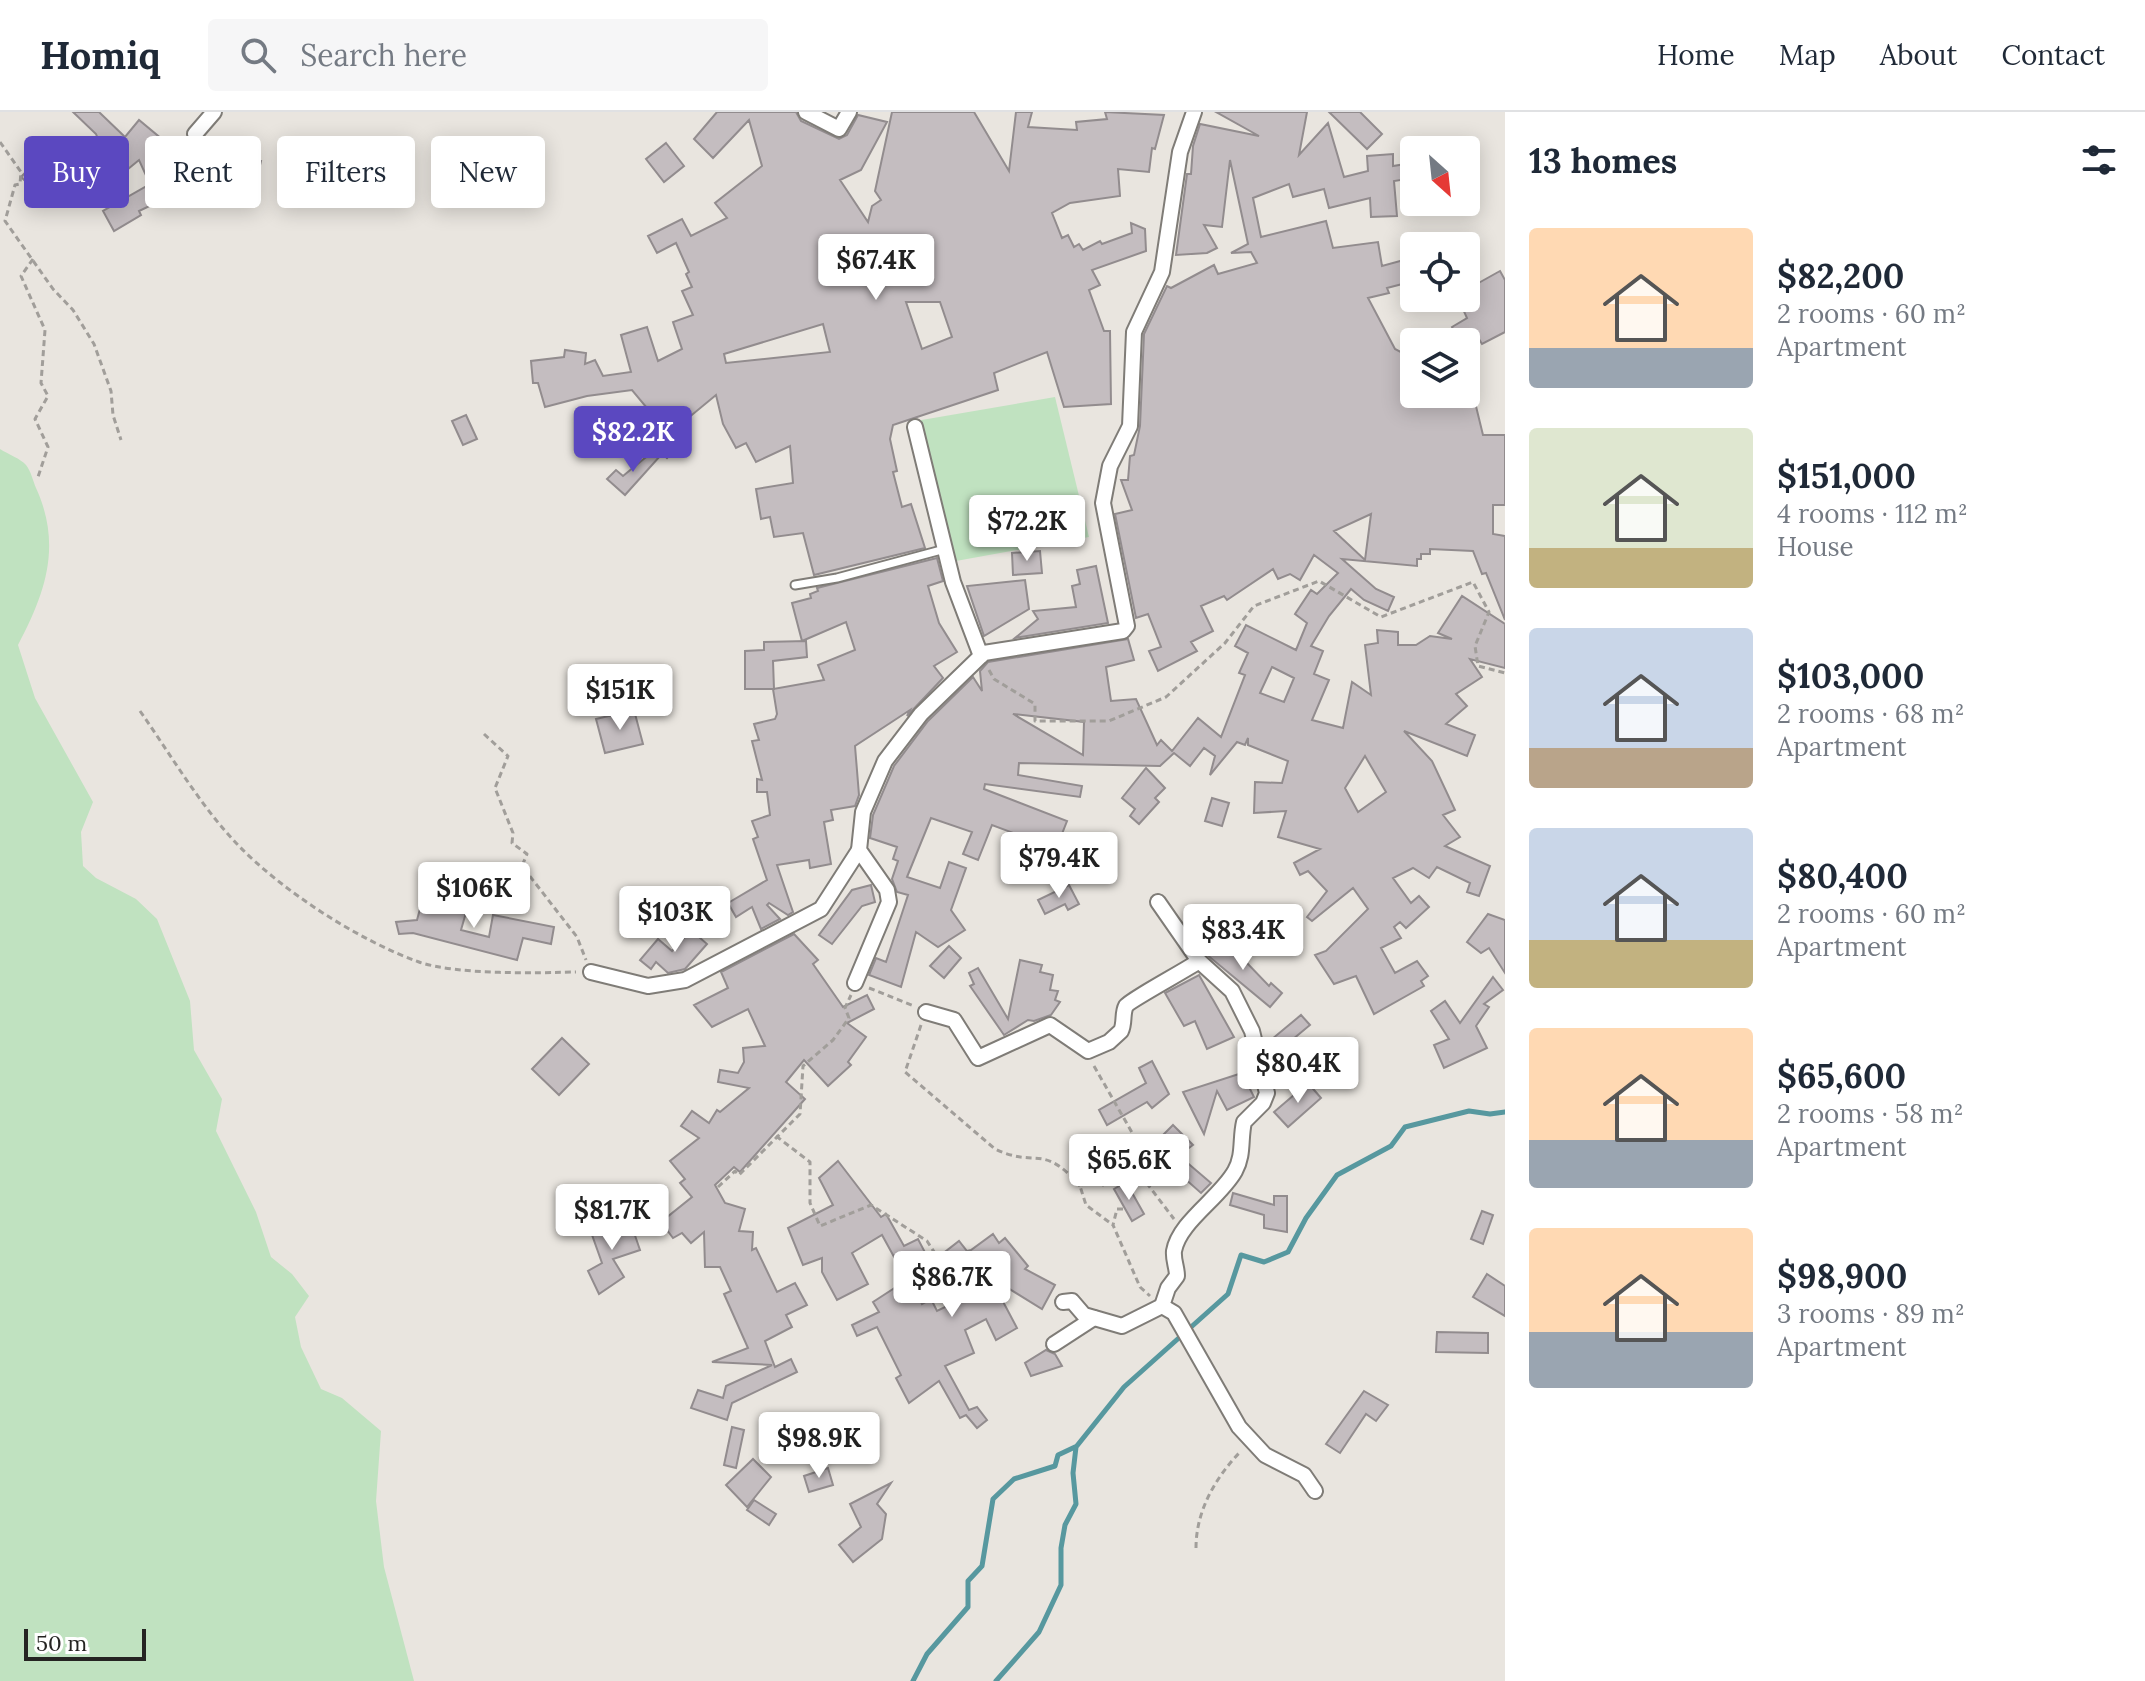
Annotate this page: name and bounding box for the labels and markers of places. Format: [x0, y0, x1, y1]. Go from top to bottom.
pin: $67.4K [811, 234, 941, 302]
pin: $82.2K [568, 406, 698, 474]
pin: $72.2K [962, 495, 1092, 563]
pin: $151K [564, 664, 676, 732]
pin: $79.4K [994, 832, 1124, 900]
pin: $106K [418, 862, 530, 930]
pin: $103K [619, 886, 731, 954]
pin: $83.4K [1178, 904, 1308, 972]
pin: $80.4K [1233, 1037, 1363, 1105]
pin: $65.6K [1064, 1134, 1194, 1202]
pin: $81.7K [547, 1184, 677, 1252]
pin: $86.7K [887, 1251, 1017, 1319]
pin: $98.9K [754, 1412, 884, 1480]

